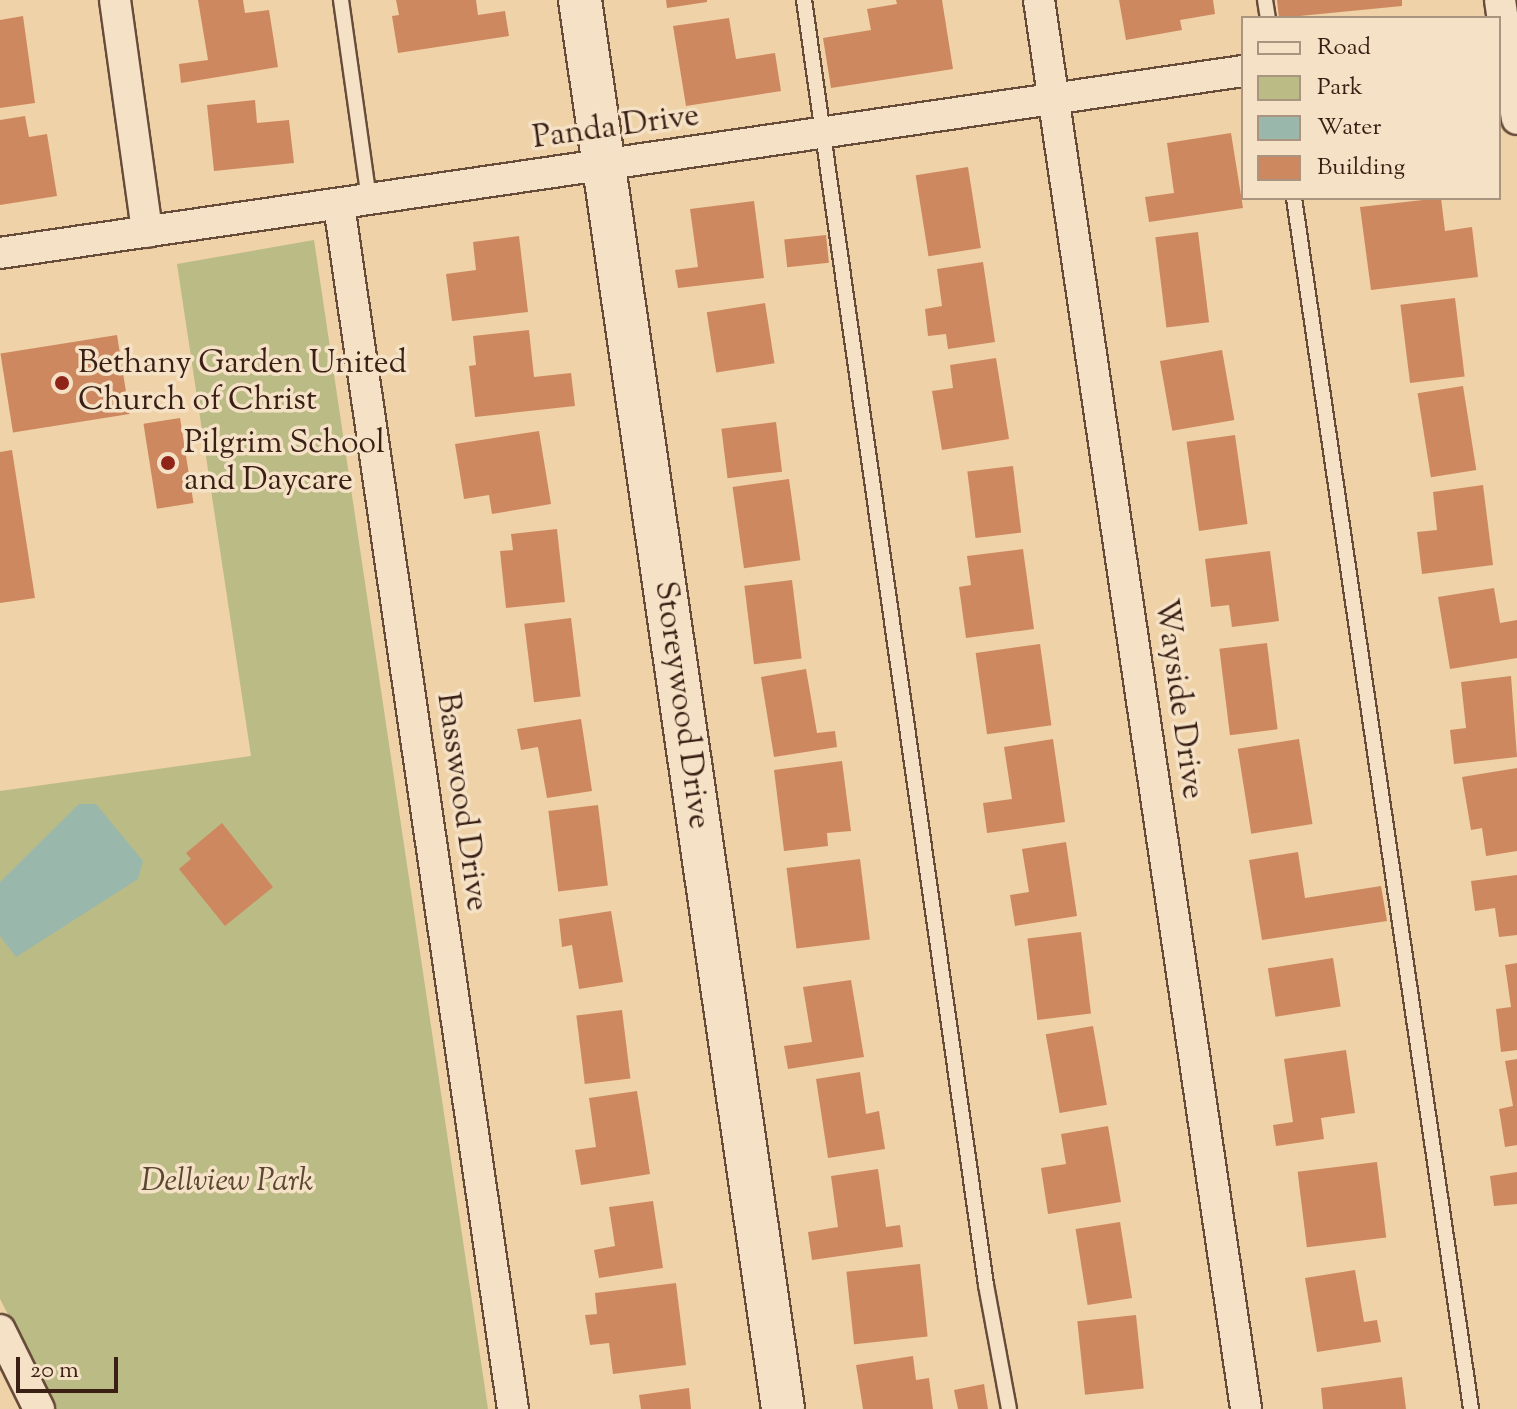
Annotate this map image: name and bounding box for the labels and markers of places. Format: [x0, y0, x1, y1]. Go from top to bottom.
place label: Bethany Garden United Church of Christ [78, 346, 407, 421]
marker: Bethany Garden United Church of Christ [53, 374, 71, 392]
place label: Pilgrim School and Daycare [184, 426, 385, 501]
marker: Pilgrim School and Daycare [159, 454, 177, 472]

